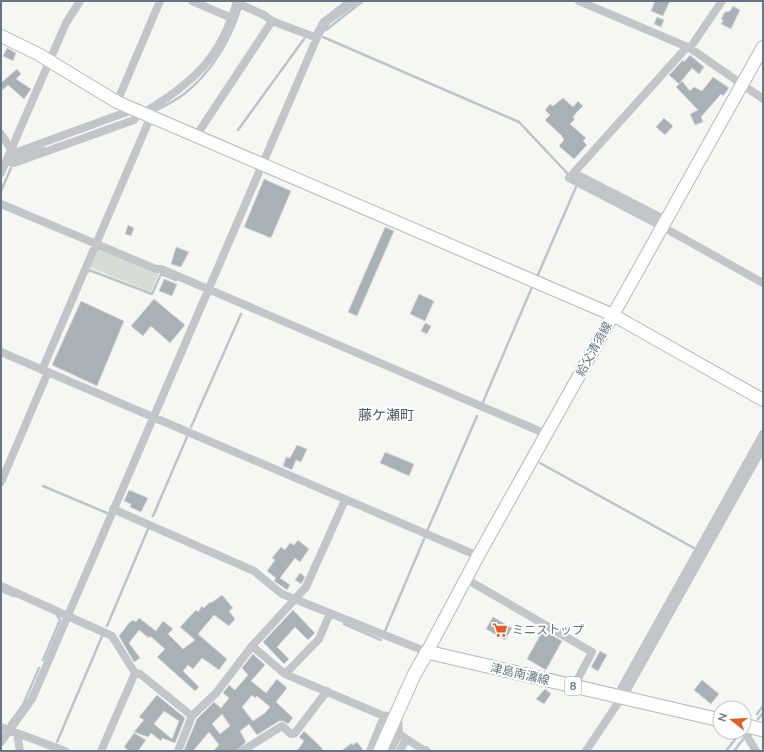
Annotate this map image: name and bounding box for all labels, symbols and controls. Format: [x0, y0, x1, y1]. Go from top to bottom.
street label: 給父清須線 [572, 319, 616, 379]
district label: 藤ケ瀬町 [358, 406, 414, 425]
supermarket icon: ミニストップ [491, 621, 509, 639]
place label: ミニストップ [512, 622, 584, 638]
street label: 津島南濃線 [489, 659, 551, 689]
road number: 8 [565, 677, 581, 695]
north arrow [712, 700, 752, 740]
text: N [715, 711, 731, 723]

